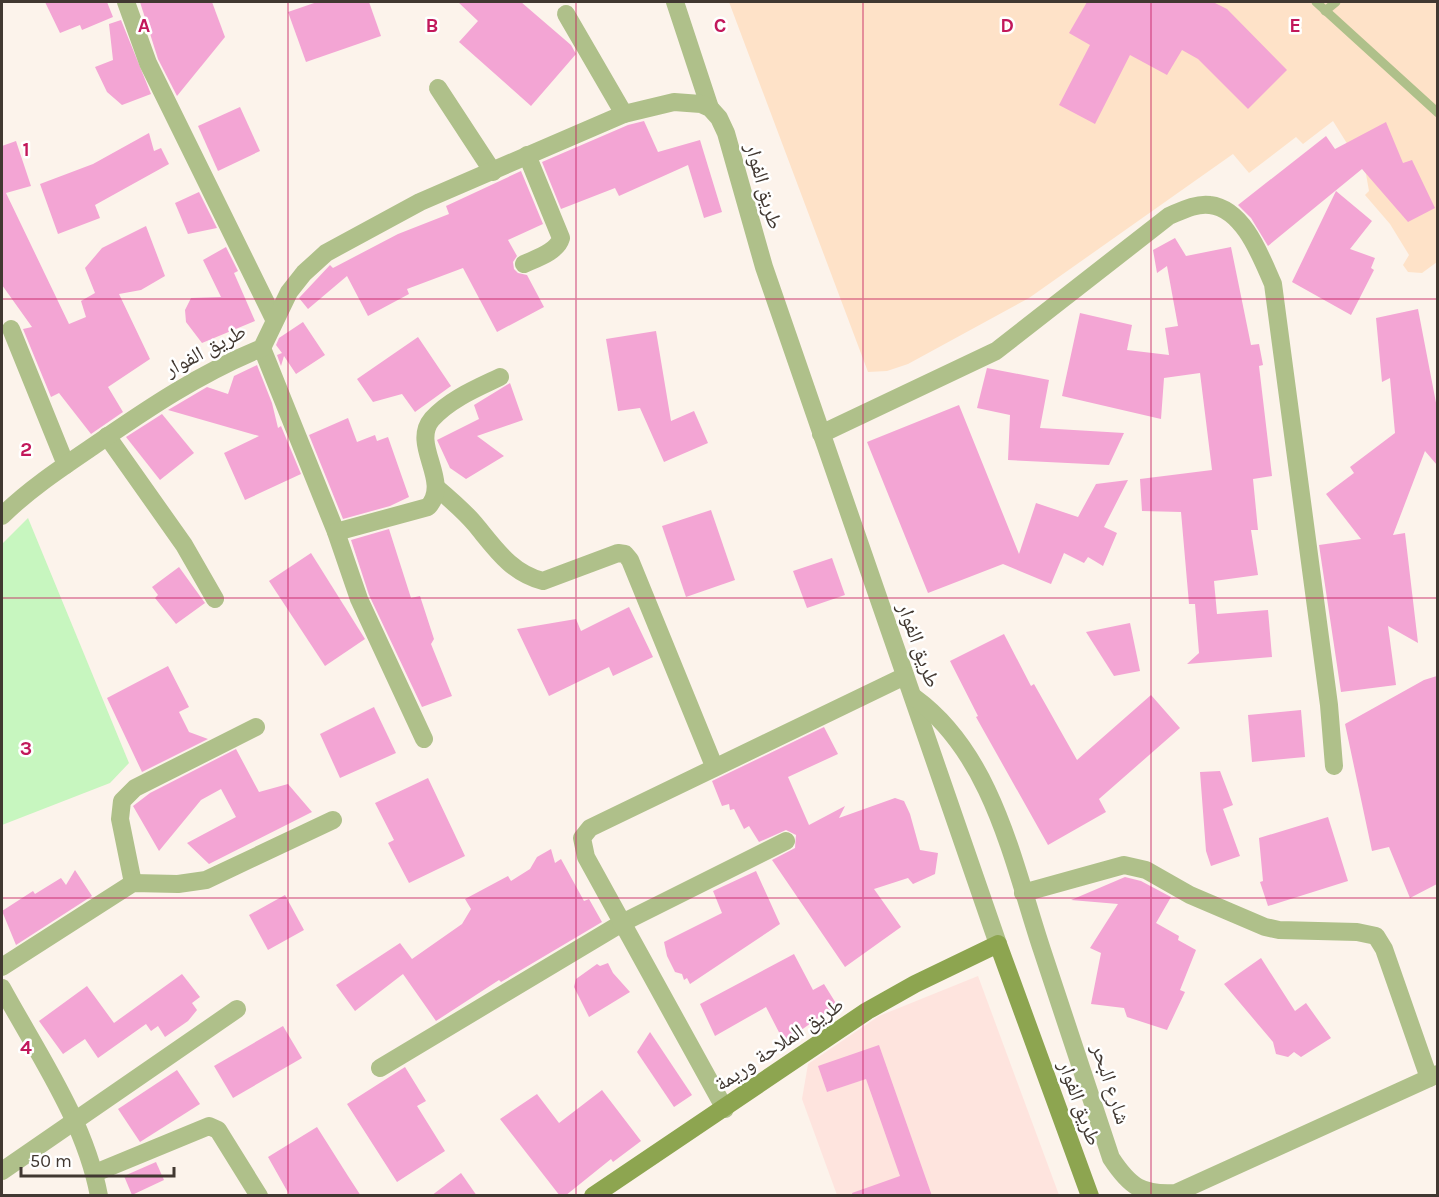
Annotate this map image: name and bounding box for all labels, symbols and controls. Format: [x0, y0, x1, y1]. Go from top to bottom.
text: A [138, 14, 151, 37]
text: B [426, 14, 438, 37]
text: C [714, 14, 726, 37]
text: D [1000, 14, 1014, 37]
text: E [1289, 14, 1301, 37]
text: 1 [22, 138, 30, 161]
street label: طريق الفوار [739, 139, 788, 232]
street label: طريق الفوار [159, 319, 250, 383]
text: 2 [20, 438, 32, 461]
street label: طريق الفوار [891, 598, 945, 691]
text: 3 [20, 737, 32, 760]
street label: طريق الملاحة وريمة [710, 992, 848, 1097]
text: 4 [20, 1036, 32, 1059]
street label: شارع البحر [1086, 1040, 1135, 1127]
street label: طريق الفوار [1052, 1056, 1106, 1149]
scale bar [21, 1140, 174, 1178]
text: 50 m [30, 1150, 72, 1172]

